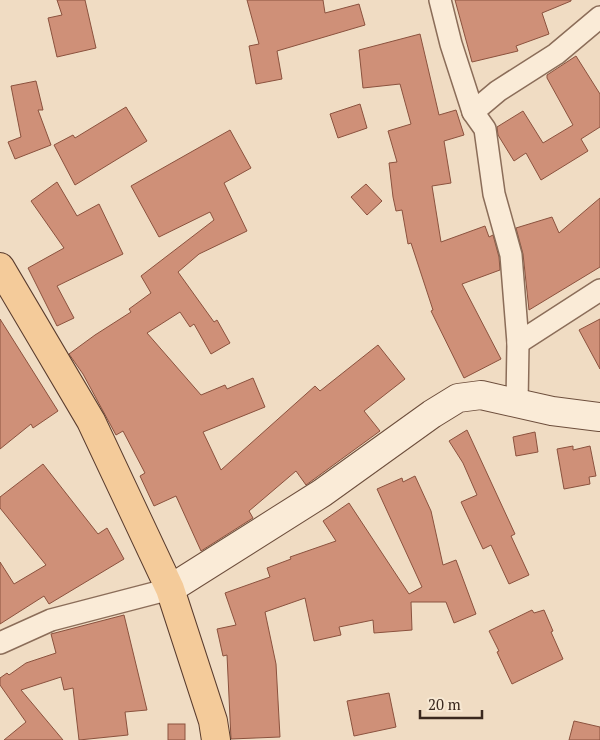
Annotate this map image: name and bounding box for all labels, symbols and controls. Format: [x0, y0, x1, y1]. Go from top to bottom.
scale bar [420, 688, 482, 720]
text: 20 m [428, 694, 461, 714]

